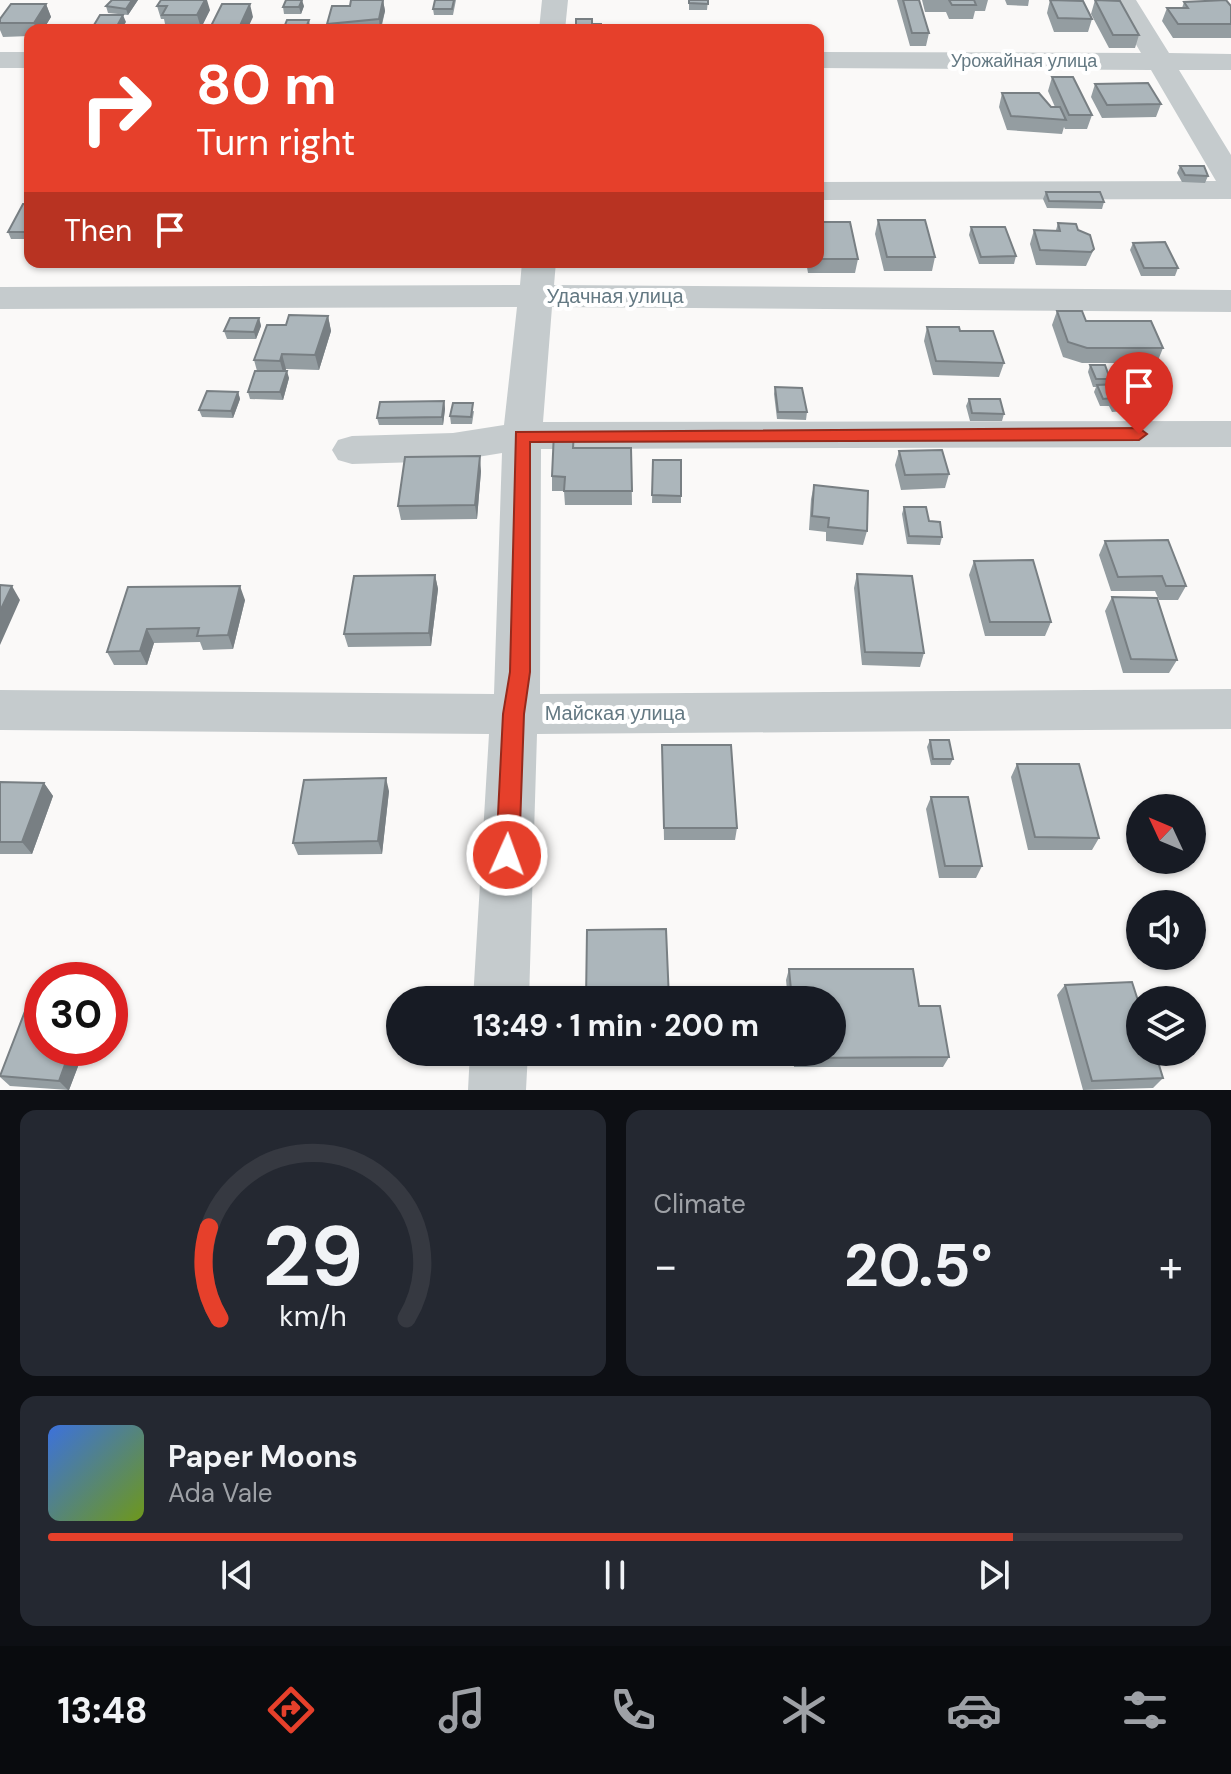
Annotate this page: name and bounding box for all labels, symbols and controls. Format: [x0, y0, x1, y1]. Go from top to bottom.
text: 80 m [196, 48, 337, 121]
street label: Урожайная улица [951, 49, 1098, 73]
icon: right [64, 56, 168, 160]
text: Turn right [196, 119, 355, 166]
icon: arrive [148, 208, 192, 252]
text: Then [64, 211, 132, 250]
street label: Удачная улица [546, 283, 684, 309]
pin [1105, 352, 1173, 434]
icon: arrive [1117, 364, 1161, 408]
street label: Майская улица [545, 700, 686, 726]
north arrow [1126, 794, 1206, 874]
map controls [1126, 794, 1206, 1066]
position arrow [465, 813, 549, 897]
button: sound [1126, 890, 1206, 970]
speed limit sign: 30 [24, 962, 128, 1066]
button: layers [1126, 986, 1206, 1066]
text: 13:49 · 1 min · 200 m [473, 1006, 759, 1045]
text: Climate [654, 1187, 746, 1221]
text: 29 [263, 1202, 363, 1311]
text: 20.5° [844, 1226, 992, 1305]
text: − [654, 1237, 678, 1295]
text: + [1159, 1237, 1183, 1295]
text: km/h [279, 1298, 347, 1335]
text: Paper Moons [168, 1437, 358, 1476]
text: Ada Vale [168, 1476, 273, 1510]
icon: previous [215, 1553, 259, 1597]
icon: pause [593, 1553, 637, 1597]
icon: next [972, 1553, 1016, 1597]
icon: directions [263, 1682, 319, 1738]
icon: music [434, 1682, 490, 1738]
icon: phone [605, 1682, 661, 1738]
icon: climate [776, 1682, 832, 1738]
icon: car [946, 1682, 1002, 1738]
icon: filters [1117, 1682, 1173, 1738]
text: 13:48 [57, 1687, 148, 1734]

